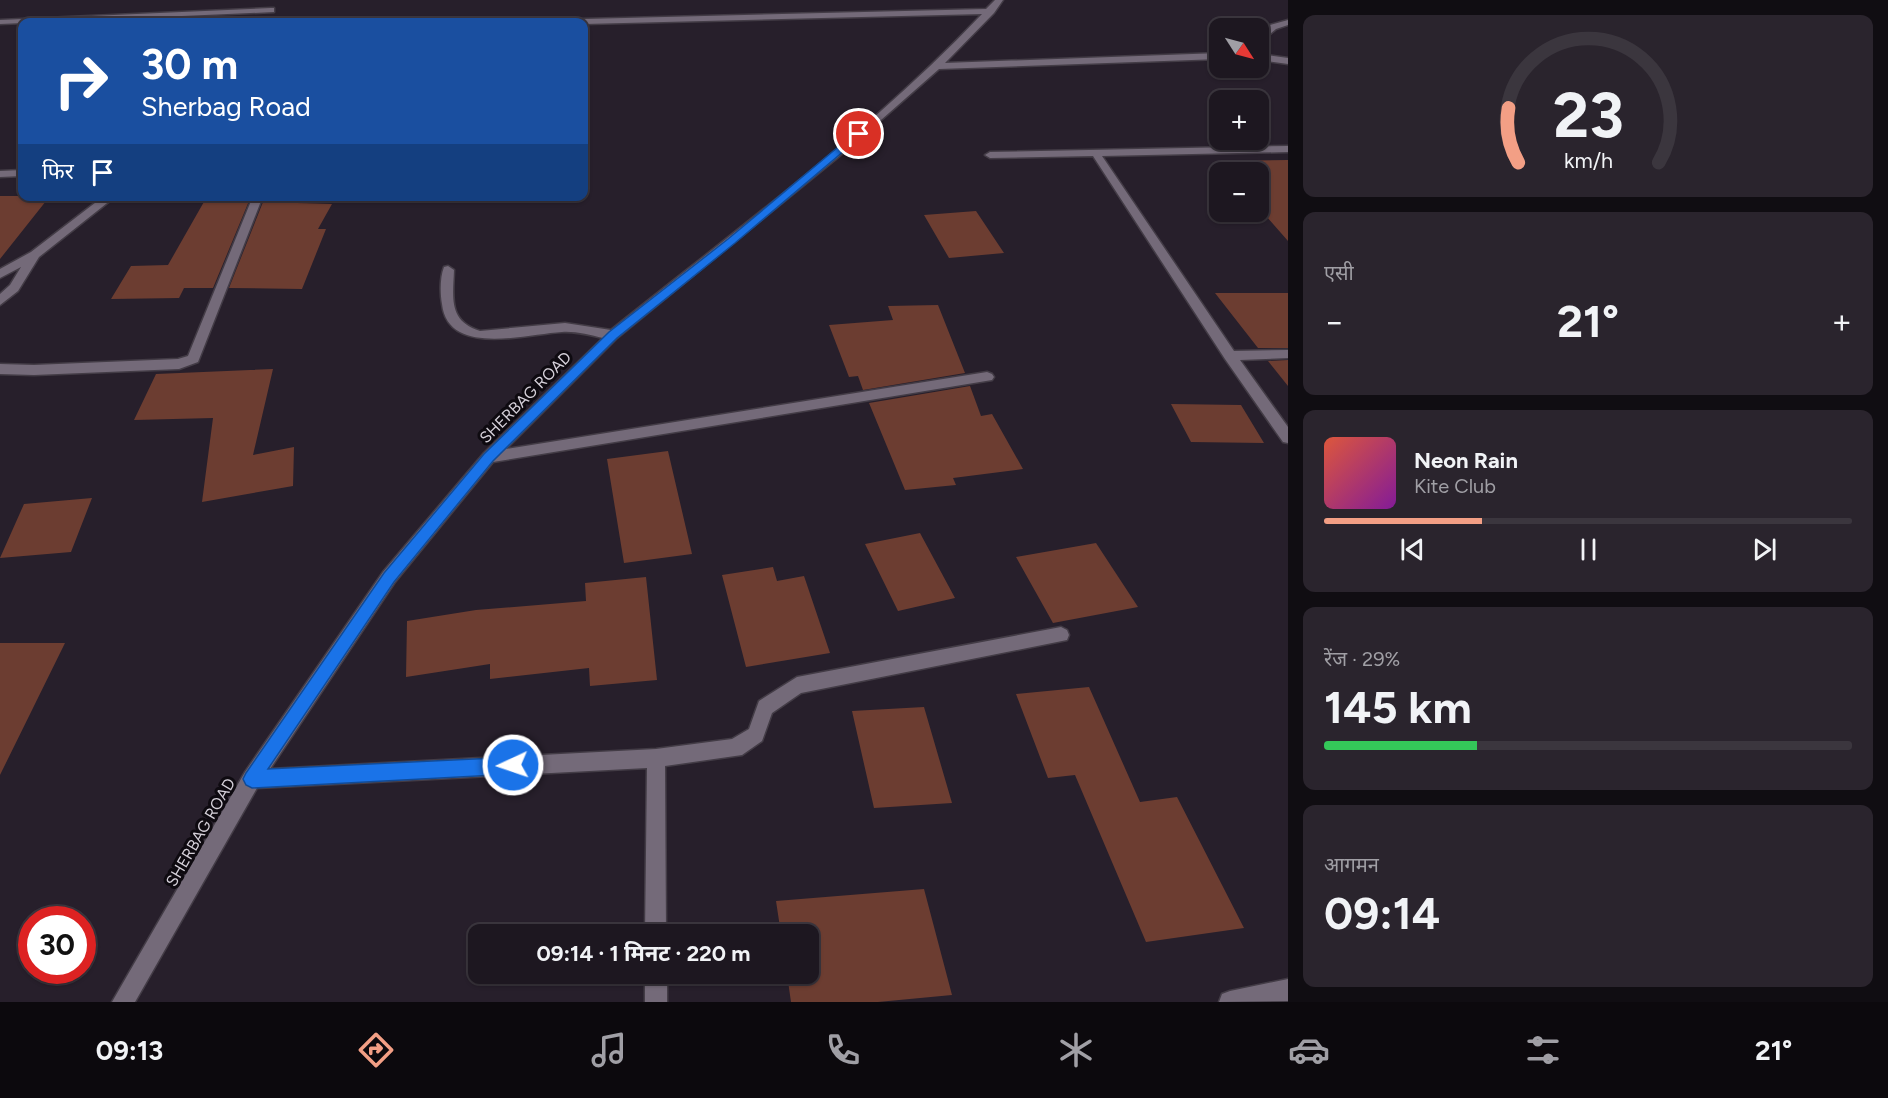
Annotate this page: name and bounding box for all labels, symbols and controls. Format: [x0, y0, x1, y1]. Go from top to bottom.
north arrow [1209, 18, 1269, 78]
map controls [1209, 18, 1269, 222]
text: 30 m [141, 39, 238, 90]
icon: right [42, 42, 120, 120]
text: 23 [1553, 78, 1623, 153]
text: Sherbag Road [141, 90, 311, 123]
button: + [1209, 90, 1269, 150]
pin [833, 108, 884, 159]
icon: arrive [842, 117, 875, 150]
text: km/h [1564, 149, 1612, 174]
icon: arrive [86, 156, 119, 189]
text: फिर [42, 158, 74, 185]
button: − [1209, 162, 1269, 222]
text: एसी [1324, 261, 1354, 285]
text: 21° [1557, 294, 1619, 348]
text: − [1324, 302, 1345, 341]
text: + [1831, 302, 1852, 341]
street label: SHERBAG ROAD [476, 348, 575, 447]
text: Neon Rain [1414, 447, 1518, 474]
text: Kite Club [1414, 474, 1496, 498]
icon: previous [1396, 533, 1429, 566]
icon: pause [1572, 533, 1605, 566]
icon: next [1748, 533, 1781, 566]
text: रेंज · 29% [1324, 647, 1400, 671]
text: 145 km [1324, 680, 1472, 734]
position arrow [481, 733, 545, 797]
street label: SHERBAG ROAD [162, 775, 239, 890]
text: आगमन [1324, 853, 1379, 877]
text: 09:14 [1324, 886, 1440, 940]
speed limit sign: 30 [18, 906, 96, 984]
text: 09:14 · 1 मिनट · 220 m [536, 940, 751, 967]
icon: directions [355, 1029, 397, 1071]
icon: music [588, 1029, 630, 1071]
icon: phone [822, 1029, 864, 1071]
icon: climate [1055, 1029, 1097, 1071]
icon: car [1288, 1029, 1330, 1071]
icon: filters [1522, 1029, 1564, 1071]
text: 09:13 [96, 1034, 163, 1067]
text: 21° [1755, 1034, 1792, 1067]

